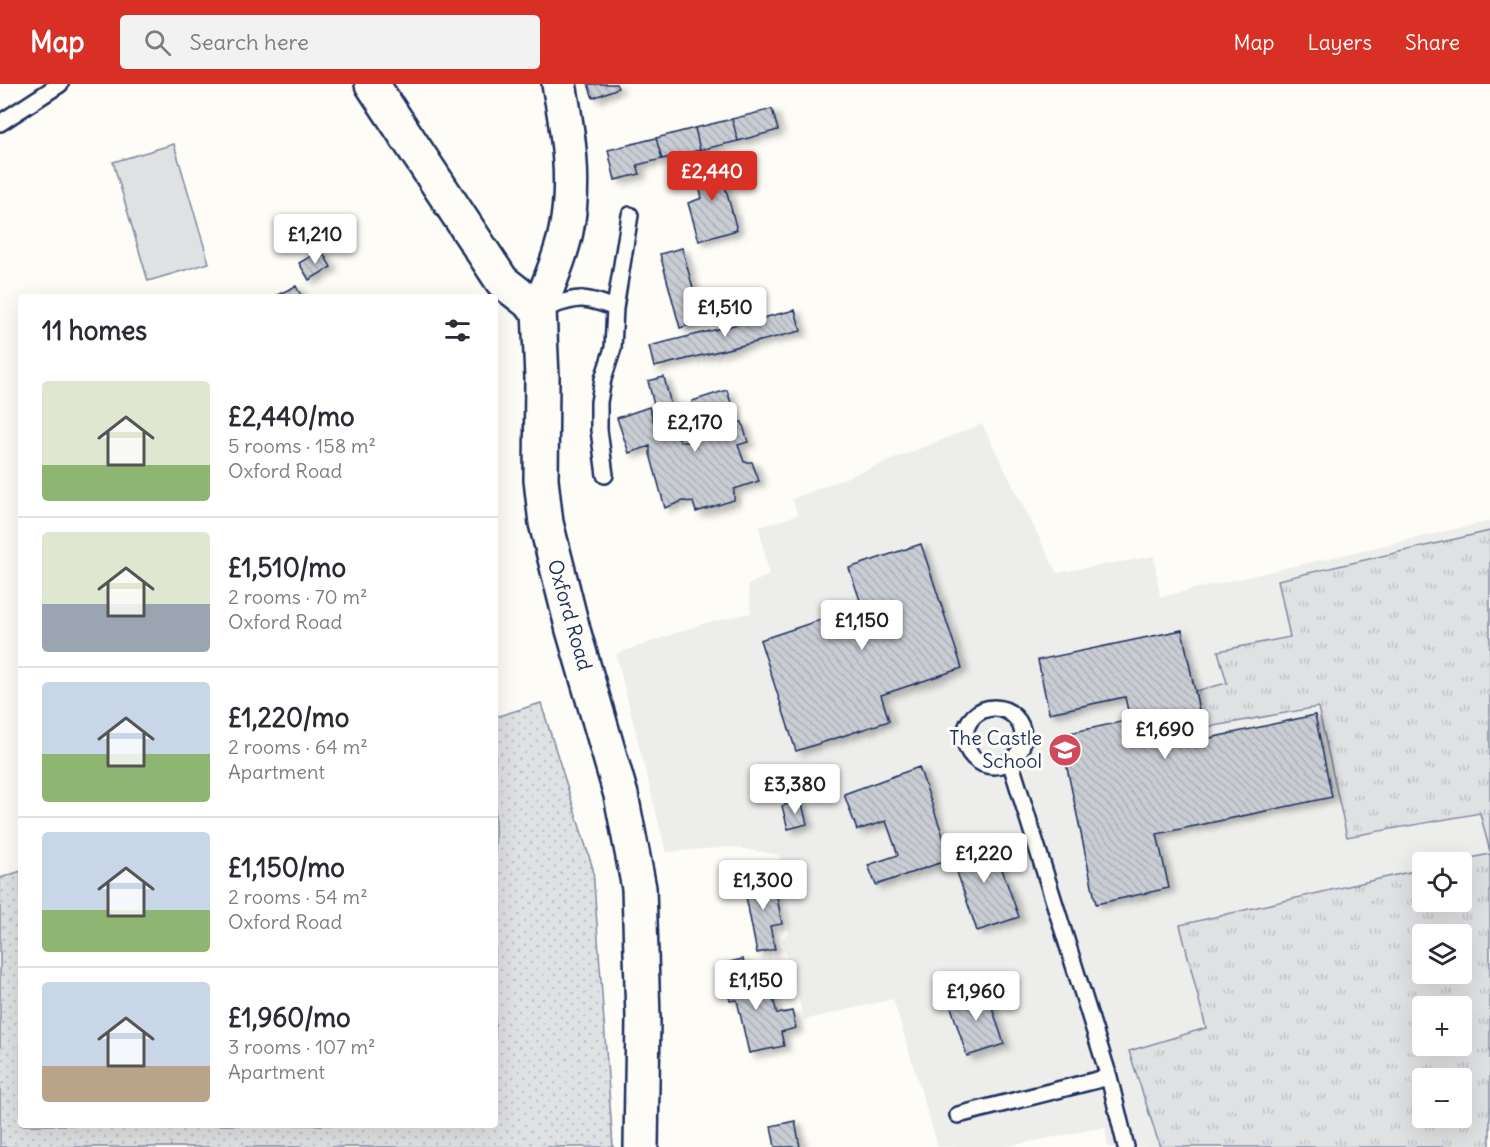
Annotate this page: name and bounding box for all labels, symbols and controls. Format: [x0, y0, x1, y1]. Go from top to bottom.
search box [120, 15, 540, 69]
text: Map [30, 24, 84, 60]
icon: search [141, 26, 174, 59]
text: Search here [189, 28, 309, 56]
text: Map [1234, 29, 1274, 56]
text: Layers [1307, 29, 1372, 56]
text: Share [1405, 29, 1460, 56]
pin: £2,440 [663, 151, 761, 202]
text: £2,440 [681, 158, 743, 183]
pin: £1,210 [266, 214, 364, 265]
text: £1,210 [288, 221, 342, 246]
pin: £1,510 [676, 287, 774, 338]
text: £1,510 [697, 294, 753, 319]
text: 11 homes [42, 314, 147, 347]
icon: filters [441, 314, 474, 347]
text: £2,440/mo [228, 400, 355, 433]
pin: £2,170 [646, 402, 744, 453]
icon: home [90, 405, 162, 477]
text: £2,170 [667, 409, 723, 434]
text: 5 rooms · 158 m² [228, 433, 376, 458]
text: Oxford Road [228, 458, 342, 483]
text: £1,510/mo [228, 551, 346, 584]
icon: home [90, 556, 162, 628]
street label: Oxford Road [543, 557, 598, 673]
text: 2 rooms · 70 m² [228, 584, 368, 609]
pin: £1,150 [813, 600, 911, 651]
text: £1,150 [835, 607, 889, 632]
text: Oxford Road [228, 609, 342, 634]
text: £1,220/mo [228, 701, 349, 734]
icon: home [90, 706, 162, 778]
pin: £1,690 [1116, 709, 1214, 760]
text: £1,690 [1136, 716, 1194, 741]
place label: The Castle School [949, 725, 1042, 773]
school or university icon: The Castle School [1047, 732, 1083, 768]
text: 2 rooms · 64 m² [228, 734, 368, 759]
text: Apartment [228, 759, 325, 784]
pin: £3,380 [746, 764, 844, 815]
text: £3,380 [764, 771, 826, 796]
pin: £1,220 [935, 833, 1033, 884]
text: £1,220 [955, 840, 1013, 865]
text: £1,150/mo [228, 851, 345, 884]
map controls [1412, 852, 1472, 1128]
button: locate [1412, 852, 1472, 912]
icon: home [90, 856, 162, 928]
pin: £1,300 [714, 860, 812, 911]
text: £1,300 [733, 867, 793, 892]
text: 2 rooms · 54 m² [228, 884, 368, 909]
text: Oxford Road [228, 909, 342, 934]
button: layers [1412, 924, 1472, 984]
pin: £1,150 [707, 960, 805, 1011]
text: £1,150 [729, 967, 783, 992]
pin: £1,960 [927, 971, 1025, 1022]
text: £1,960 [947, 978, 1005, 1003]
button: + [1412, 996, 1472, 1056]
text: £1,960/mo [228, 1001, 351, 1034]
icon: home [90, 1006, 162, 1078]
text: 3 rooms · 107 m² [228, 1034, 376, 1059]
text: Apartment [228, 1059, 325, 1084]
button: − [1412, 1068, 1472, 1128]

